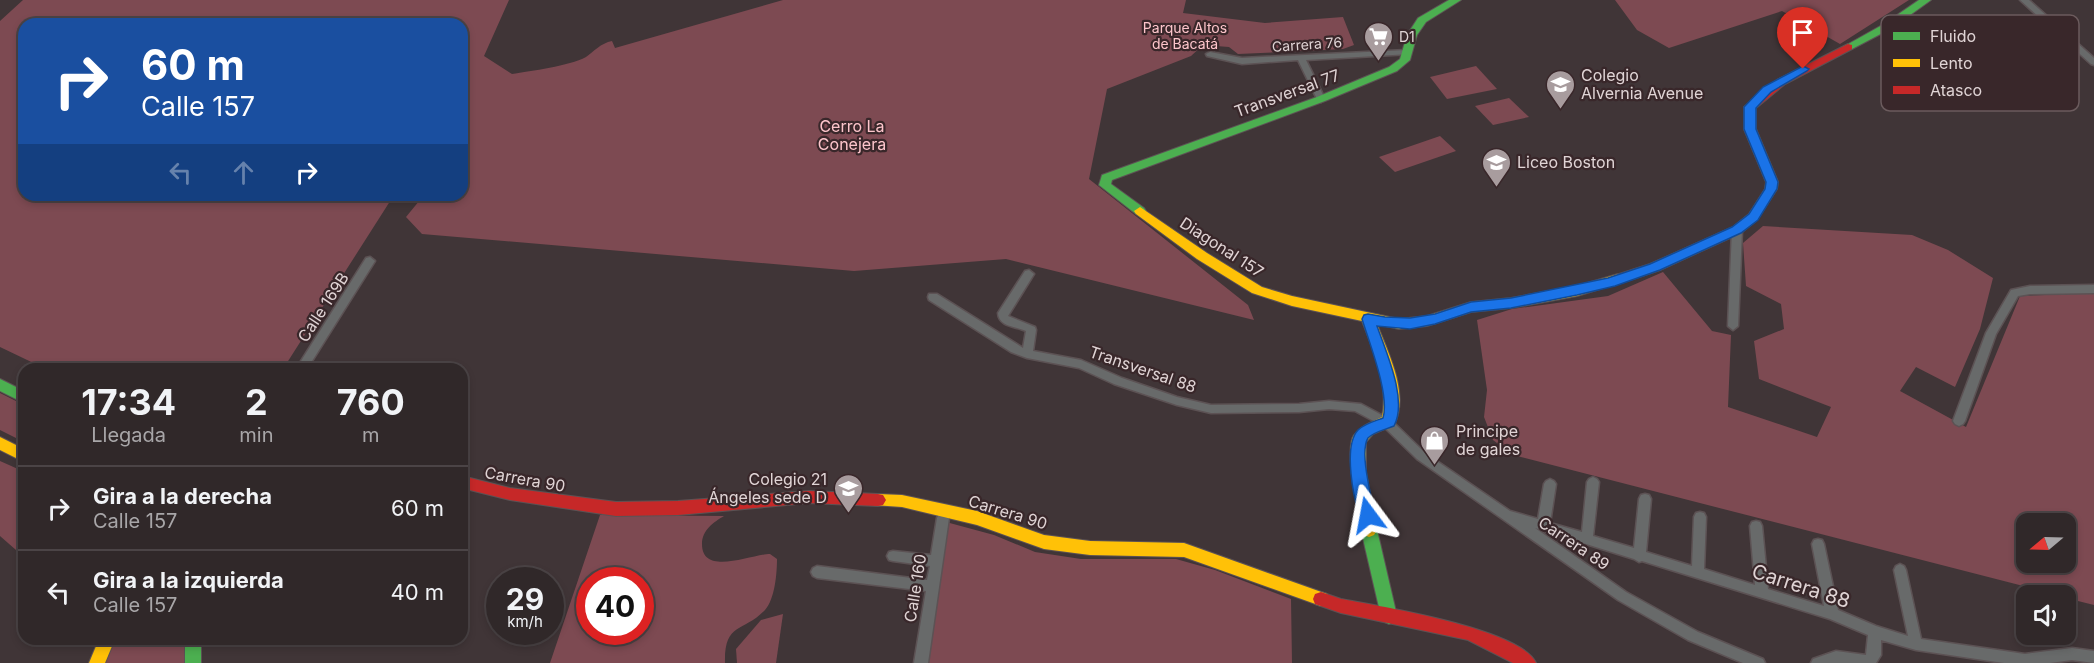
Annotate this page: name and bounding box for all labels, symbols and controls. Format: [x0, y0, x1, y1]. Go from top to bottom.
pin [1777, 7, 1828, 69]
legend [1881, 15, 2079, 111]
icon: arrive [1786, 16, 1819, 49]
park label: Parque Altos de Bacatá [1143, 19, 1227, 52]
supermarket icon: D1 [1362, 20, 1394, 62]
text: Fluido [1930, 26, 1976, 46]
place label: D1 [1399, 28, 1415, 45]
street label: Carrera 76 [1271, 33, 1343, 55]
text: 60 m [141, 39, 245, 90]
icon: right [42, 42, 120, 120]
text: Lento [1930, 53, 1973, 73]
street label: Transversal 77 [1232, 65, 1342, 121]
place label: Colegio Alvernia Avenue [1581, 65, 1703, 103]
school or university icon: Colegio Alvernia Avenue [1544, 68, 1576, 110]
text: Atasco [1930, 80, 1982, 100]
text: Calle 157 [141, 90, 255, 123]
park label: Cerro La Conejera [818, 116, 886, 154]
school or university icon: Liceo Boston [1480, 146, 1512, 188]
place label: Liceo Boston [1517, 152, 1615, 172]
icon: left [164, 156, 197, 189]
icon: ahead [227, 156, 260, 189]
icon: right [290, 156, 323, 189]
street label: Diagonal 157 [1176, 212, 1268, 282]
street label: Calle 169B [293, 268, 353, 346]
street label: Transversal 88 [1087, 341, 1199, 397]
text: 17:34 [81, 380, 176, 424]
text: 2 [245, 380, 268, 424]
text: 760 [337, 380, 405, 424]
place label: Principe de gales [1456, 421, 1520, 459]
text: Llegada [91, 423, 166, 447]
text: min [239, 423, 273, 447]
text: m [362, 423, 379, 447]
shop icon: Principe de gales [1419, 424, 1451, 466]
street label: Carrera 90 [483, 462, 567, 496]
place label: Colegio 21 Ángeles sede D [708, 469, 827, 507]
school or university icon: Colegio 21 Ángeles sede D [832, 472, 864, 514]
text: Gira a la derecha [93, 483, 272, 509]
position arrow [1336, 483, 1400, 547]
street label: Carrera 90 [966, 491, 1050, 533]
icon: right [42, 492, 75, 525]
text: 60 m [391, 495, 444, 521]
text: Calle 157 [93, 509, 177, 533]
street label: Carrera 89 [1535, 512, 1613, 574]
north arrow [2016, 513, 2076, 573]
map controls [2016, 513, 2076, 645]
street label: Calle 160 [900, 552, 930, 624]
street label: Carrera 88 [1749, 559, 1853, 613]
text: Gira a la izquierda [93, 567, 284, 593]
speed limit sign: 40 [576, 567, 654, 645]
icon: left [42, 576, 75, 609]
text: 40 m [390, 579, 444, 605]
text: 29 [506, 581, 544, 617]
button: sound [2016, 585, 2076, 645]
text: Calle 157 [93, 593, 177, 617]
text: km/h [507, 612, 543, 631]

